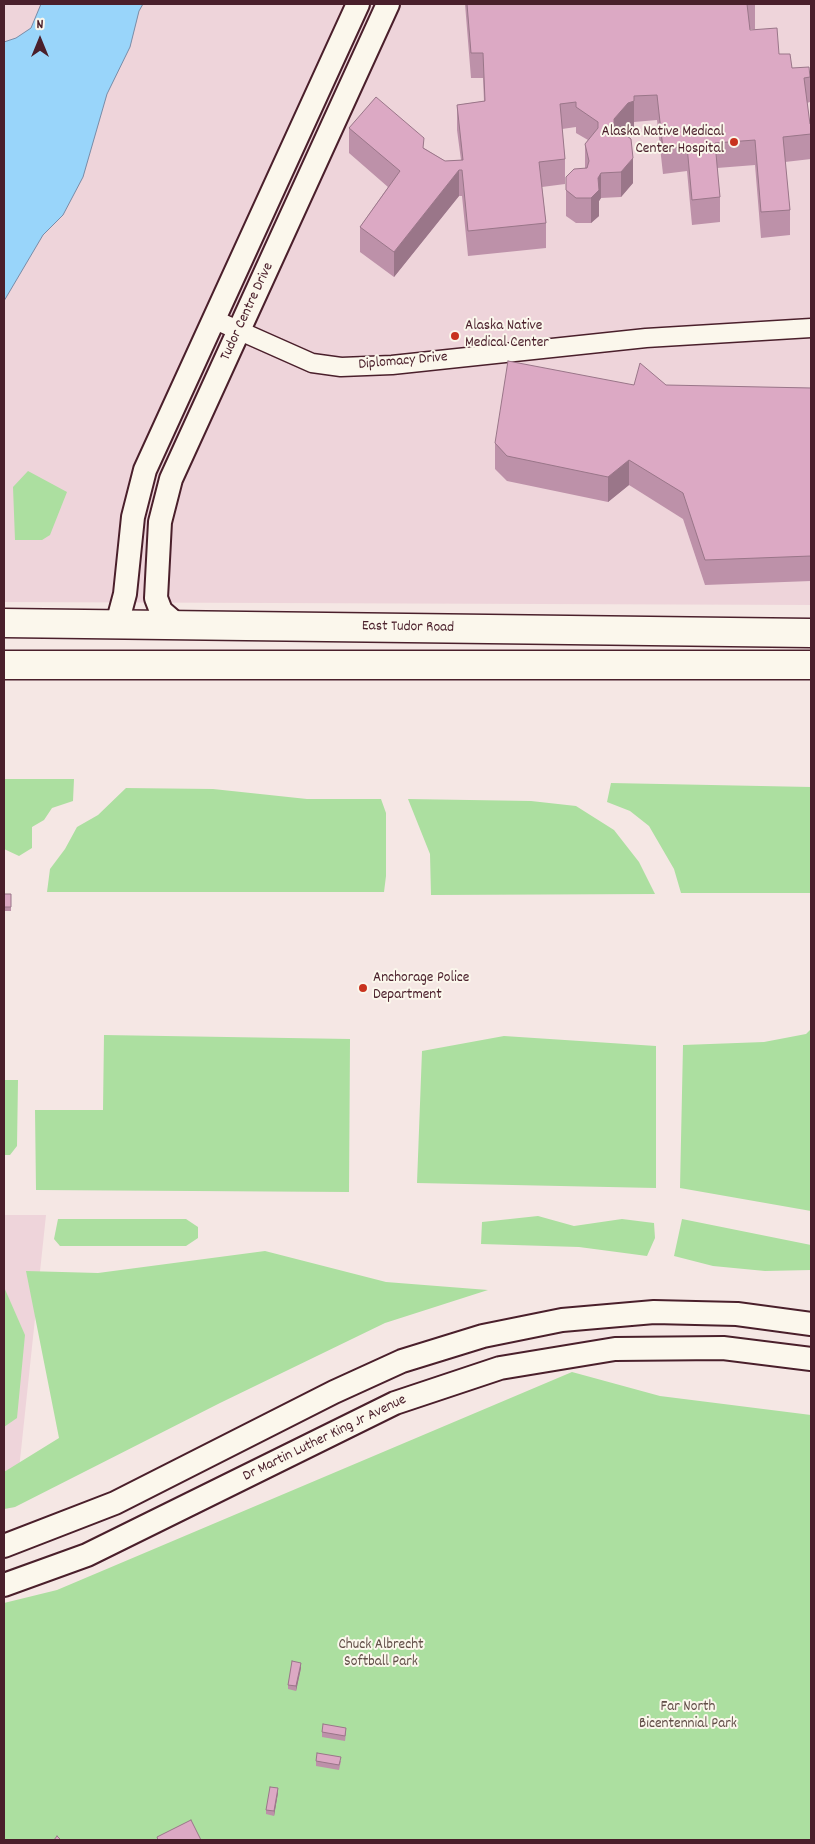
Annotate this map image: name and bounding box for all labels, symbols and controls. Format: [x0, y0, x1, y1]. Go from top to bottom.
north arrow [15, 15, 65, 65]
text: N [37, 15, 43, 35]
place label: Alaska Native Medical Center Hospital [601, 124, 724, 159]
marker: Alaska Native Medical Center Hospital [728, 136, 740, 148]
street label: Tudor Centre Drive [217, 260, 279, 364]
place label: Alaska Native Medical Center [465, 318, 549, 353]
marker: Alaska Native Medical Center [449, 330, 461, 342]
street label: Diplomacy Drive [358, 349, 448, 375]
street label: East Tudor Road [362, 618, 454, 638]
place label: Anchorage Police Department [373, 970, 469, 1005]
marker: Anchorage Police Department [357, 982, 369, 994]
street label: Dr Martin Luther King Jr Avenue [240, 1392, 410, 1486]
park label: Chuck Albrecht Softball Park [338, 1637, 424, 1672]
park label: Far North Bicentennial Park [639, 1699, 737, 1734]

